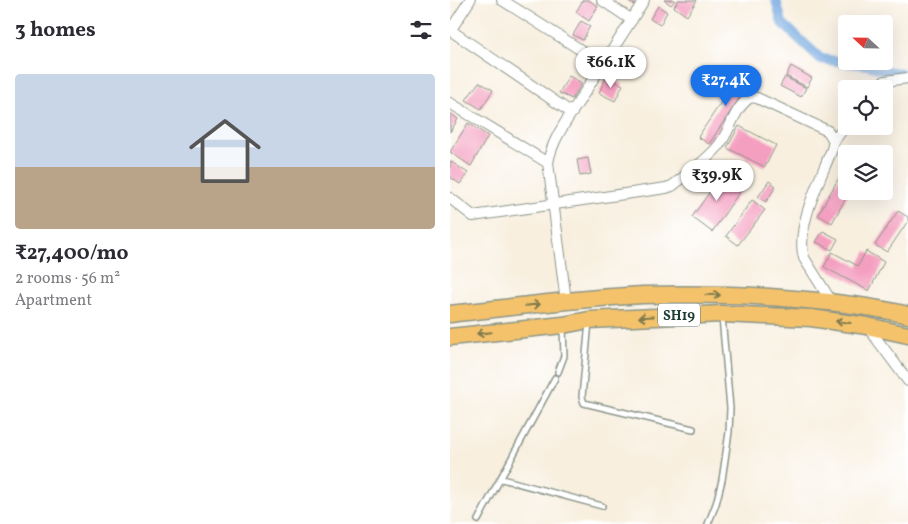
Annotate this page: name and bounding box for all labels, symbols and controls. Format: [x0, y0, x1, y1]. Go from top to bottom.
north arrow [838, 15, 892, 70]
map controls [838, 15, 893, 200]
text: 3 homes [15, 16, 96, 45]
icon: filters [407, 16, 435, 44]
pin: ₹66.1K [570, 46, 652, 89]
text: ₹66.1K [586, 52, 636, 74]
pin: ₹27.4K [685, 64, 767, 107]
text: ₹27.4K [702, 70, 750, 92]
button: locate [838, 80, 893, 135]
icon: home [180, 106, 270, 196]
button: layers [838, 145, 893, 200]
pin: ₹39.9K [676, 160, 758, 202]
text: ₹39.9K [692, 165, 742, 187]
text: ₹27,400/mo [15, 239, 129, 268]
text: 2 rooms · 56 m² [15, 268, 120, 290]
text: Apartment [15, 290, 92, 312]
one-way arrow [704, 290, 721, 300]
one-way arrow [525, 300, 541, 310]
road number: SH19 [658, 304, 700, 326]
one-way arrow [638, 312, 654, 322]
one-way arrow [835, 317, 851, 327]
one-way arrow [477, 328, 493, 338]

